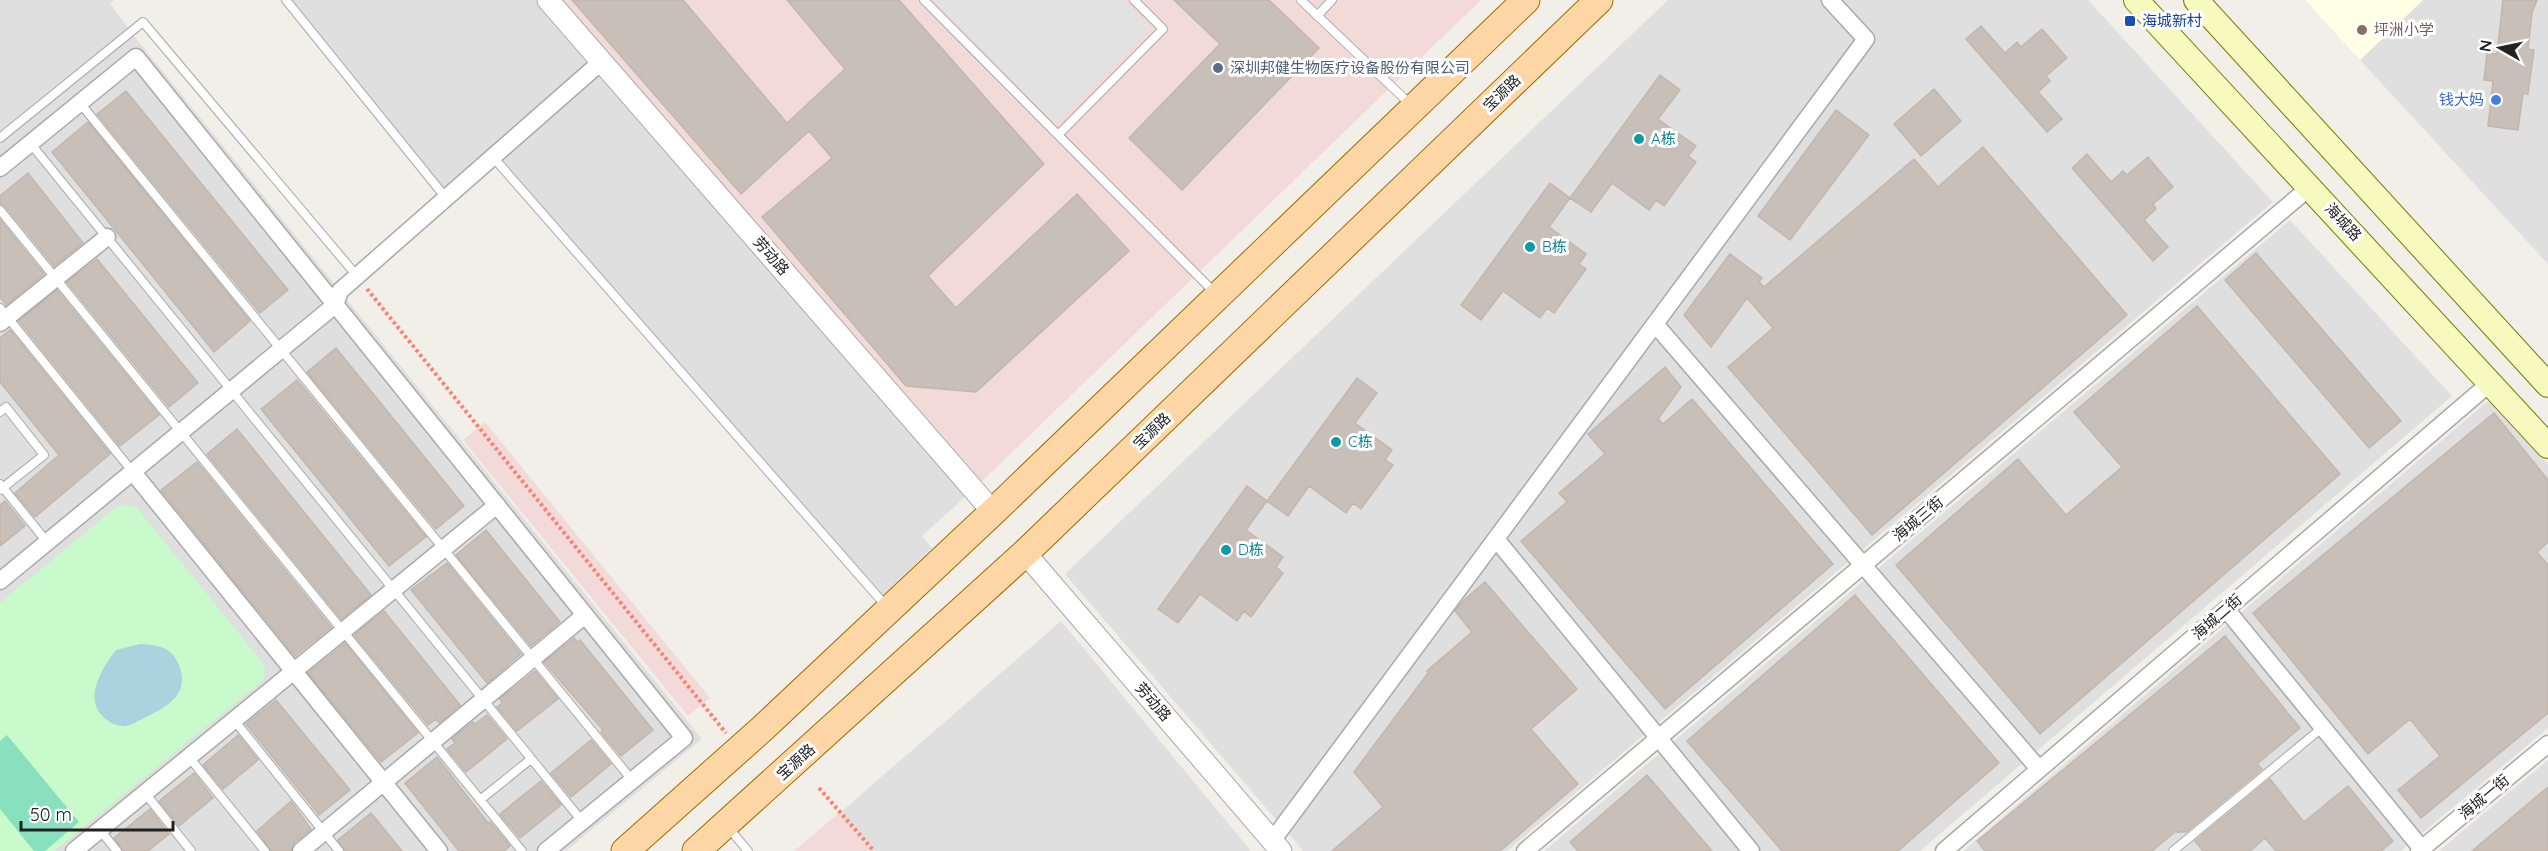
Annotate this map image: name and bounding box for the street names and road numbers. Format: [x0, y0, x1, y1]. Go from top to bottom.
street label: 宝源路 [1479, 70, 1524, 115]
street label: 海城路 [2321, 199, 2366, 245]
street label: 劳动路 [749, 232, 793, 279]
street label: 宝源路 [1129, 408, 1174, 453]
street label: 海城三街 [1889, 492, 1947, 545]
street label: 海城二街 [2188, 590, 2246, 643]
street label: 劳动路 [1131, 678, 1175, 725]
street label: 宝源路 [773, 740, 819, 784]
street label: 海城一街 [2455, 770, 2513, 823]

